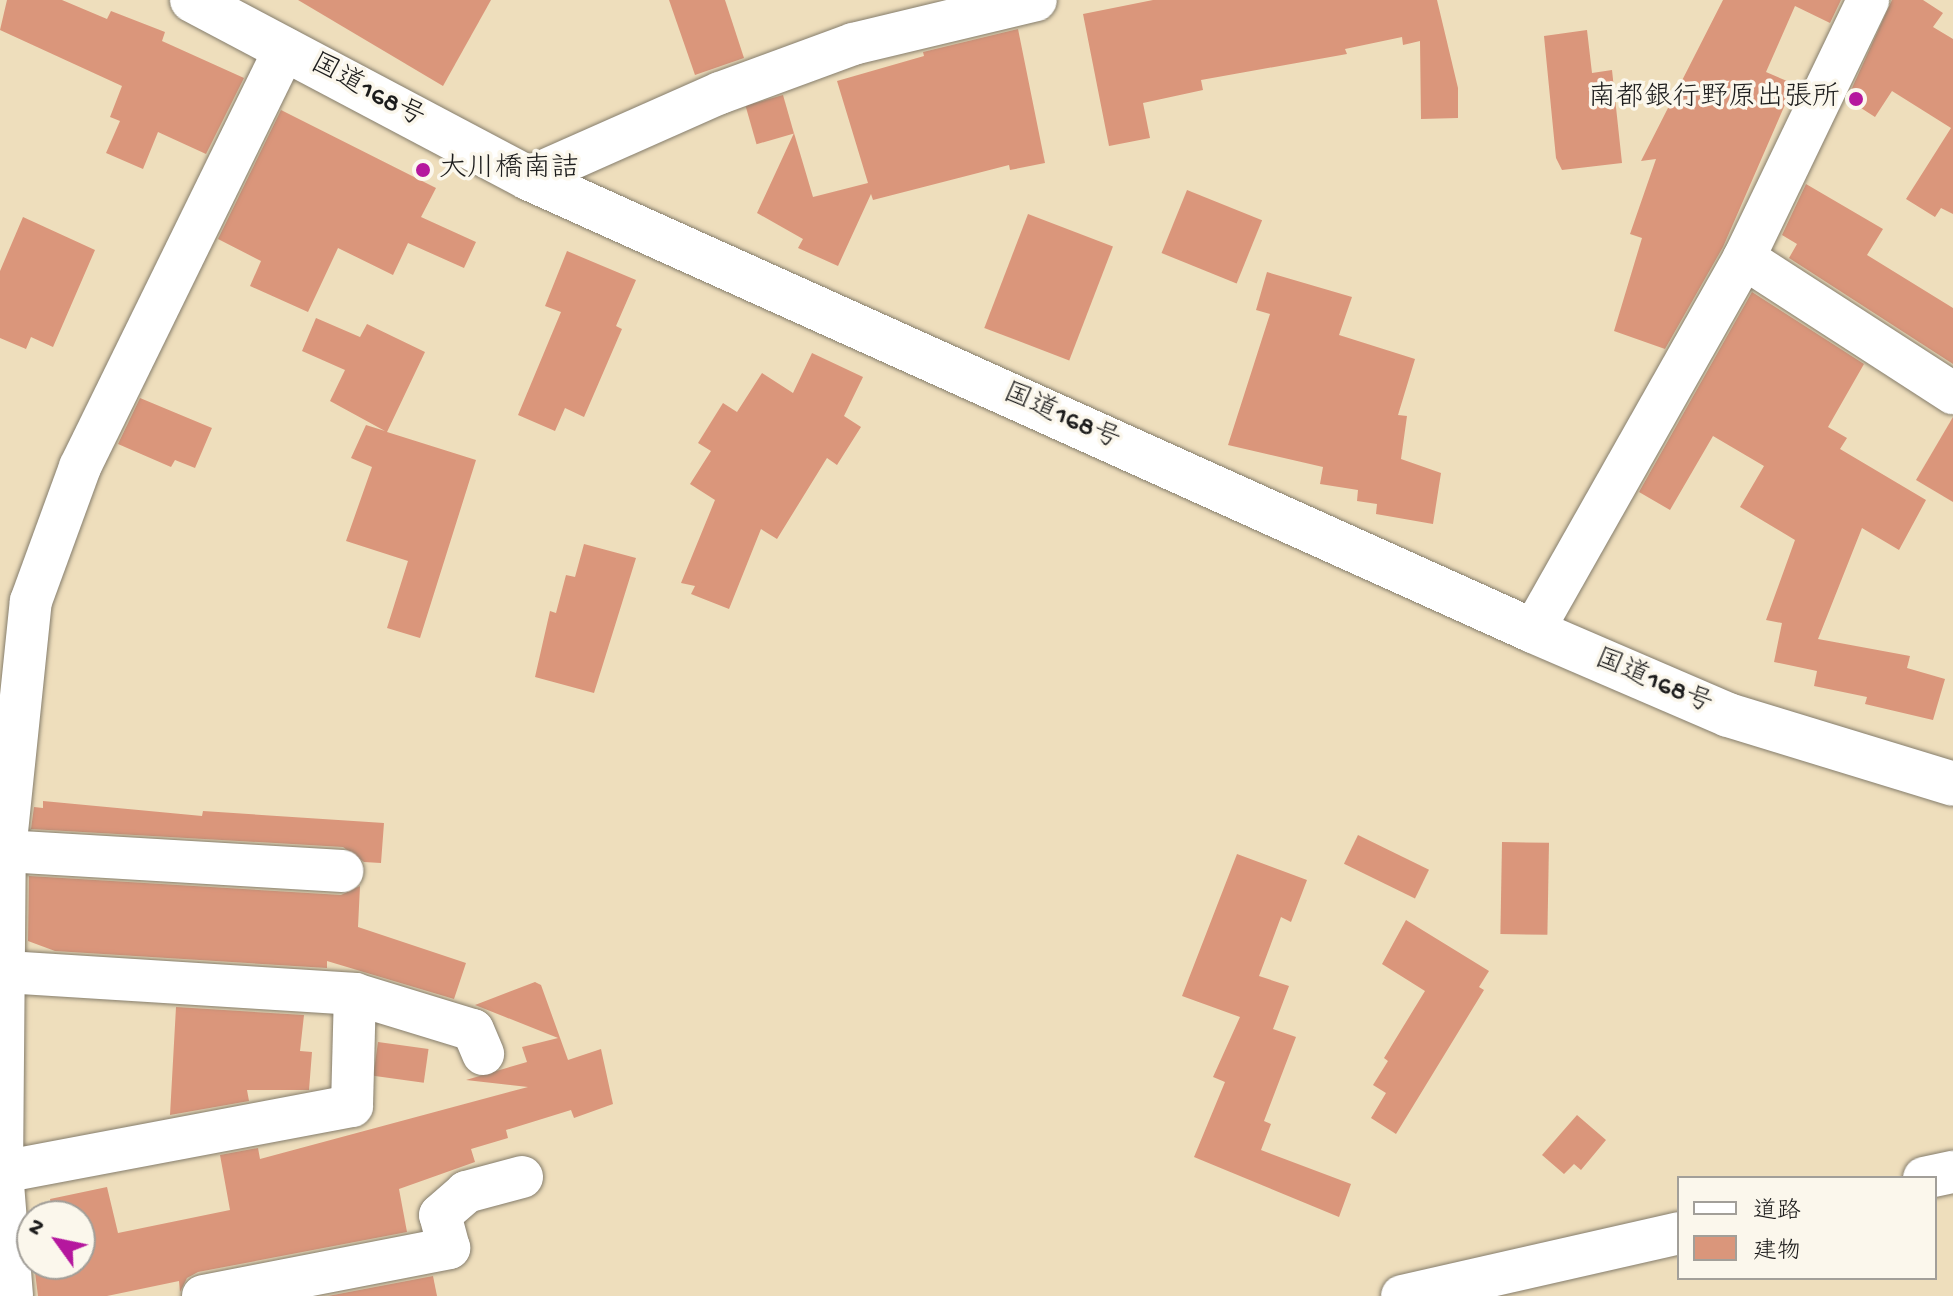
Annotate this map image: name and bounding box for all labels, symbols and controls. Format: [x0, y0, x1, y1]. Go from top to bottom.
street label: 国道168号 [304, 48, 430, 136]
place label: 南都銀行野原出張所 [1588, 82, 1840, 116]
marker: 南都銀行野原出張所 [1847, 90, 1865, 108]
place label: 大川橋南詰 [439, 153, 579, 187]
marker: 大川橋南詰 [414, 161, 432, 179]
street label: 国道168号 [997, 377, 1125, 459]
street label: 国道168号 [1589, 643, 1717, 723]
legend [1677, 1176, 1937, 1280]
text: 道路 [1753, 1198, 1801, 1227]
north arrow [16, 1200, 96, 1280]
text: N [23, 1215, 52, 1241]
text: 建物 [1753, 1238, 1801, 1267]

